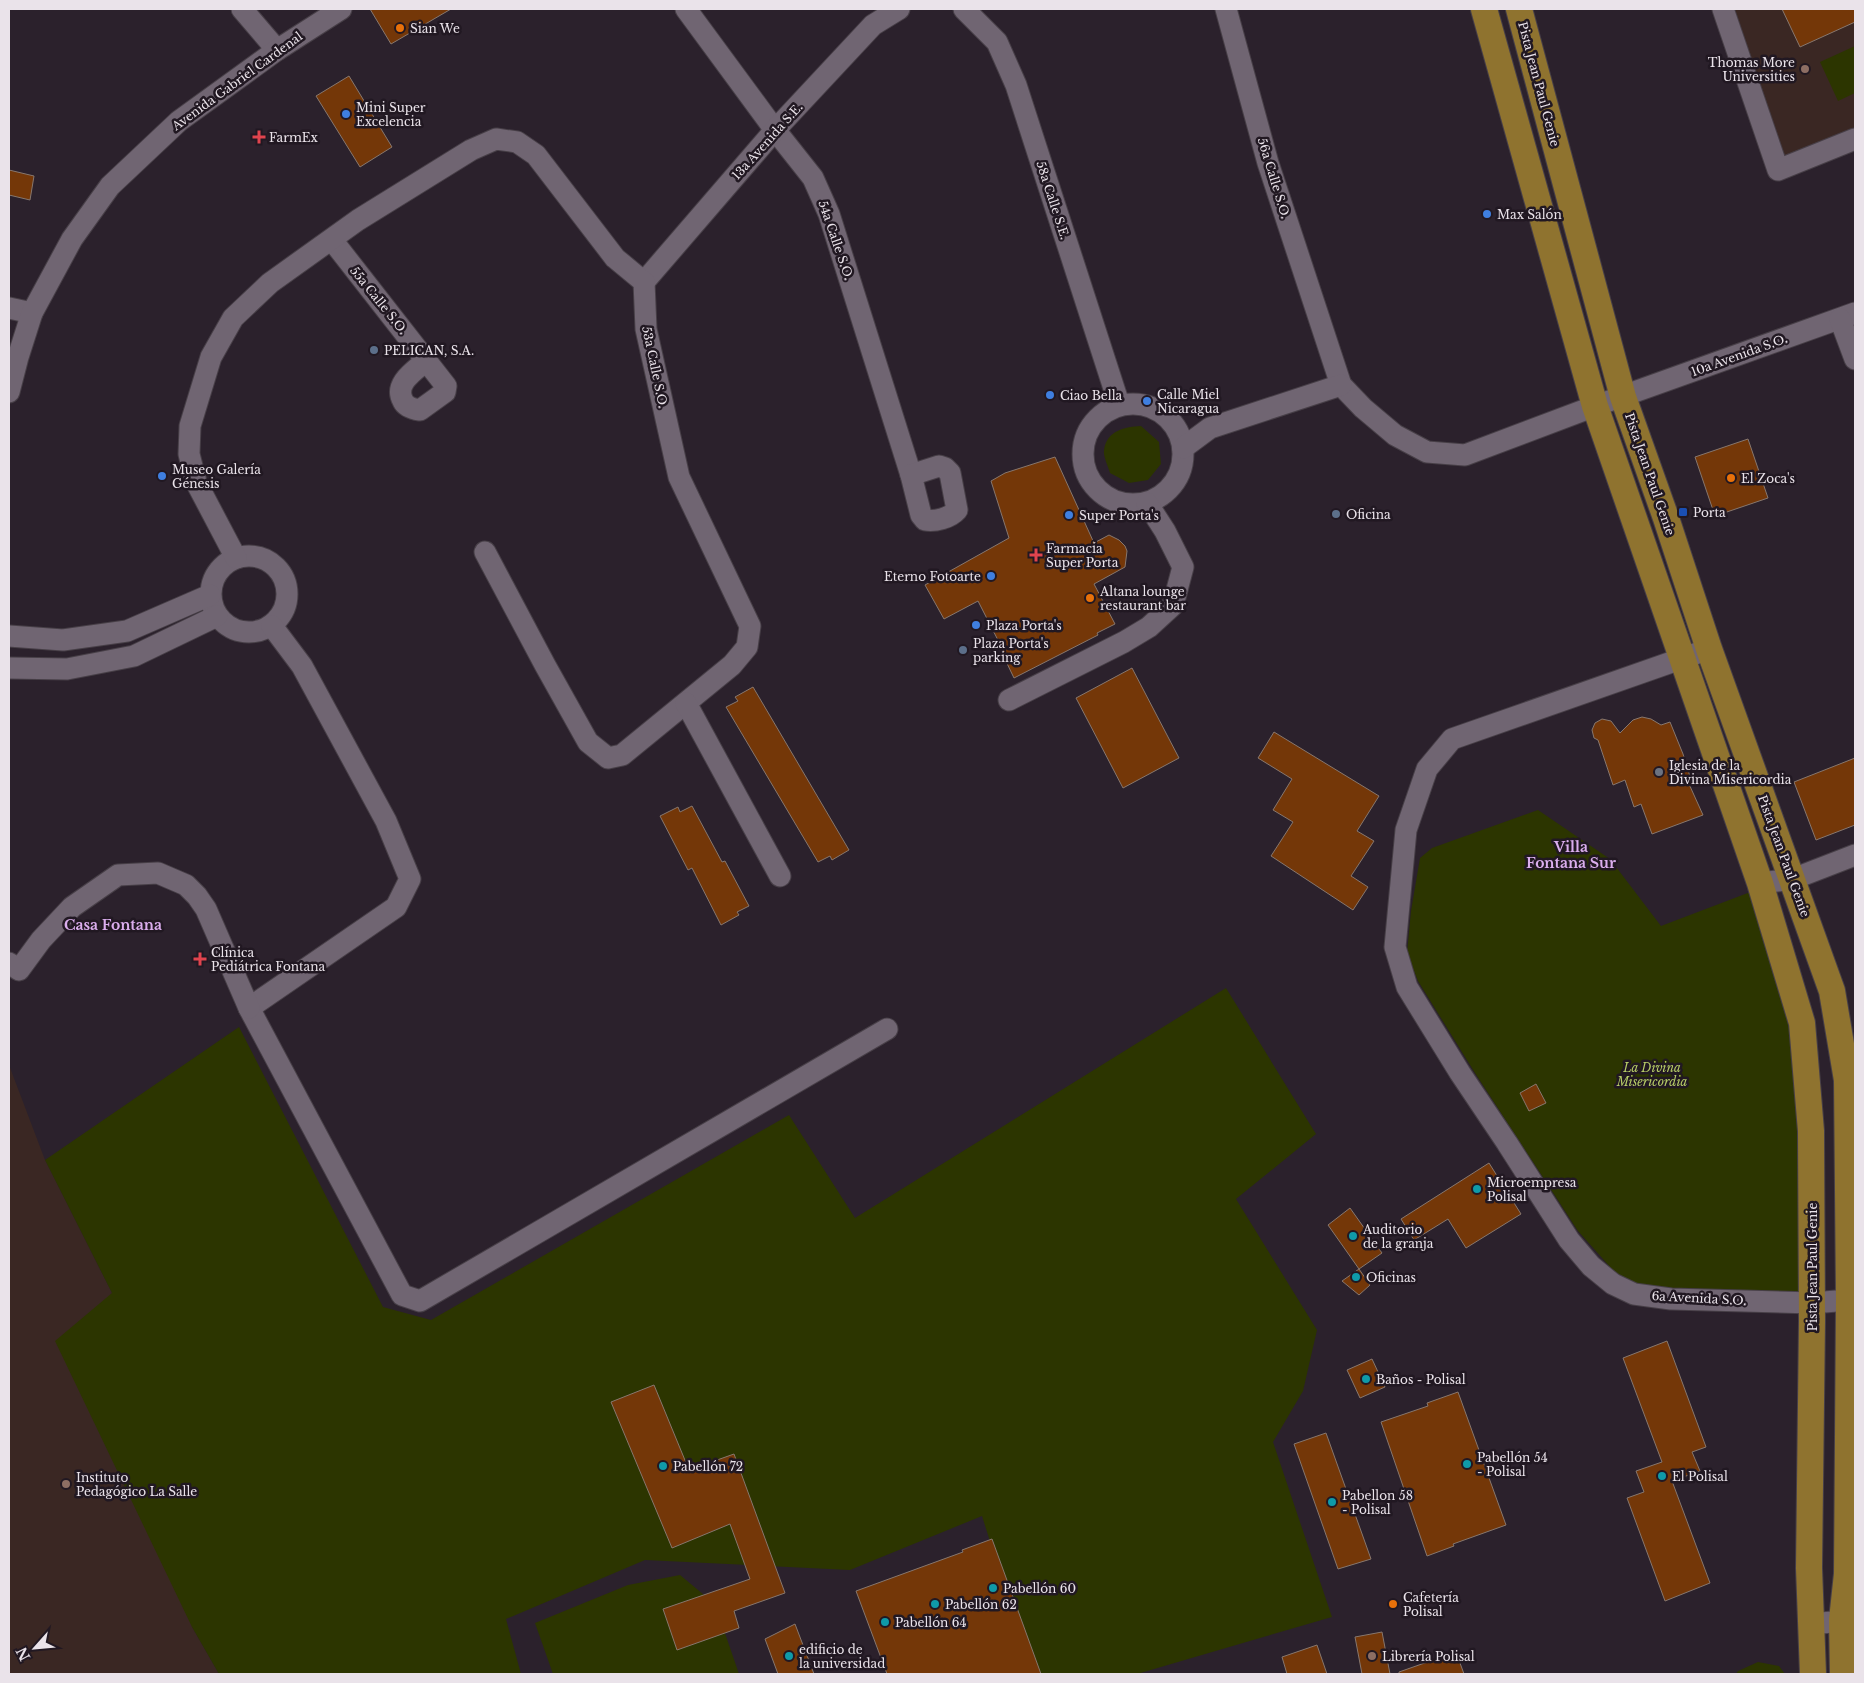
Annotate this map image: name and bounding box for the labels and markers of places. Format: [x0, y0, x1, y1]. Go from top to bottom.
place label: Sian We [410, 21, 460, 36]
marker: Sian We [394, 22, 406, 34]
place label: Thomas More Universities [1708, 55, 1795, 84]
marker: Thomas More Universities [1799, 63, 1811, 75]
place label: Mini Super Excelencia [356, 100, 426, 129]
marker: Mini Super Excelencia [340, 108, 352, 120]
place label: FarmEx [269, 130, 319, 145]
marker: FarmEx [253, 131, 265, 143]
place label: Max Salón [1497, 207, 1562, 222]
marker: Max Salón [1481, 208, 1493, 220]
place label: PELICAN, S.A. [384, 343, 474, 358]
marker: PELICAN, S.A. [368, 344, 380, 356]
place label: Calle Miel Nicaragua [1157, 387, 1219, 416]
place label: Ciao Bella [1060, 388, 1123, 403]
marker: Ciao Bella [1044, 389, 1056, 401]
marker: Calle Miel Nicaragua [1141, 395, 1153, 407]
place label: Museo Galería Génesis [172, 462, 261, 491]
marker: Museo Galería Génesis [156, 470, 168, 482]
place label: El Zoca's [1741, 471, 1795, 486]
marker: El Zoca's [1725, 472, 1737, 484]
place label: Porta [1693, 505, 1726, 520]
marker: Porta [1677, 506, 1689, 518]
place label: Oficina [1346, 507, 1391, 522]
place label: Super Porta's [1079, 508, 1159, 523]
marker: Oficina [1330, 508, 1342, 520]
marker: Super Porta's [1063, 509, 1075, 521]
place label: Farmacia Super Porta [1046, 541, 1119, 570]
marker: Farmacia Super Porta [1030, 549, 1042, 561]
place label: Eterno Fotoarte [884, 569, 981, 584]
marker: Eterno Fotoarte [985, 570, 997, 582]
place label: Altana lounge restaurant bar [1099, 584, 1186, 613]
marker: Altana lounge restaurant bar [1084, 592, 1096, 604]
place label: Plaza Porta's [986, 618, 1062, 633]
marker: Plaza Porta's [970, 619, 982, 631]
place label: Plaza Porta's parking [973, 636, 1049, 665]
marker: Plaza Porta's parking [957, 644, 969, 656]
place label: Iglesia de la Divina Misericordia [1669, 758, 1792, 787]
marker: Iglesia de la Divina Misericordia [1653, 766, 1665, 778]
place label: Clínica Pediátrica Fontana [211, 945, 325, 974]
marker: Clínica Pediátrica Fontana [193, 952, 207, 966]
place label: Microempresa Polisal [1487, 1175, 1577, 1204]
marker: Microempresa Polisal [1471, 1183, 1483, 1195]
place label: Auditorio de la granja [1362, 1222, 1434, 1251]
marker: Auditorio de la granja [1347, 1230, 1359, 1242]
place label: Oficinas [1366, 1270, 1416, 1285]
marker: Oficinas [1350, 1271, 1362, 1283]
place label: Baños - Polisal [1376, 1372, 1466, 1387]
marker: Baños - Polisal [1360, 1373, 1372, 1385]
place label: Pabellón 54 - Polisal [1477, 1450, 1548, 1479]
marker: Pabellón 54 - Polisal [1461, 1458, 1473, 1470]
place label: Pabellón 72 [673, 1459, 743, 1474]
marker: Pabellón 72 [657, 1460, 669, 1472]
place label: El Polisal [1672, 1469, 1728, 1484]
place label: Instituto Pedagógico La Salle [76, 1470, 197, 1499]
marker: El Polisal [1656, 1470, 1668, 1482]
marker: Instituto Pedagógico La Salle [60, 1478, 72, 1490]
place label: Pabellon 58 - Polisal [1342, 1488, 1413, 1517]
marker: Pabellon 58 - Polisal [1326, 1496, 1338, 1508]
place label: Pabellón 60 [1003, 1581, 1076, 1596]
marker: Pabellón 60 [987, 1582, 999, 1594]
place label: Cafetería Polisal [1403, 1590, 1459, 1619]
place label: Pabellón 62 [945, 1597, 1017, 1612]
marker: Pabellón 62 [929, 1598, 941, 1610]
marker: Cafetería Polisal [1387, 1598, 1399, 1610]
place label: Pabellón 64 [895, 1615, 967, 1630]
marker: Pabellón 64 [879, 1616, 891, 1628]
place label: edificio de la universidad [799, 1642, 885, 1671]
place label: Librería Polisal [1382, 1649, 1475, 1664]
marker: edificio de la universidad [783, 1650, 795, 1662]
marker: Librería Polisal [1366, 1650, 1378, 1662]

